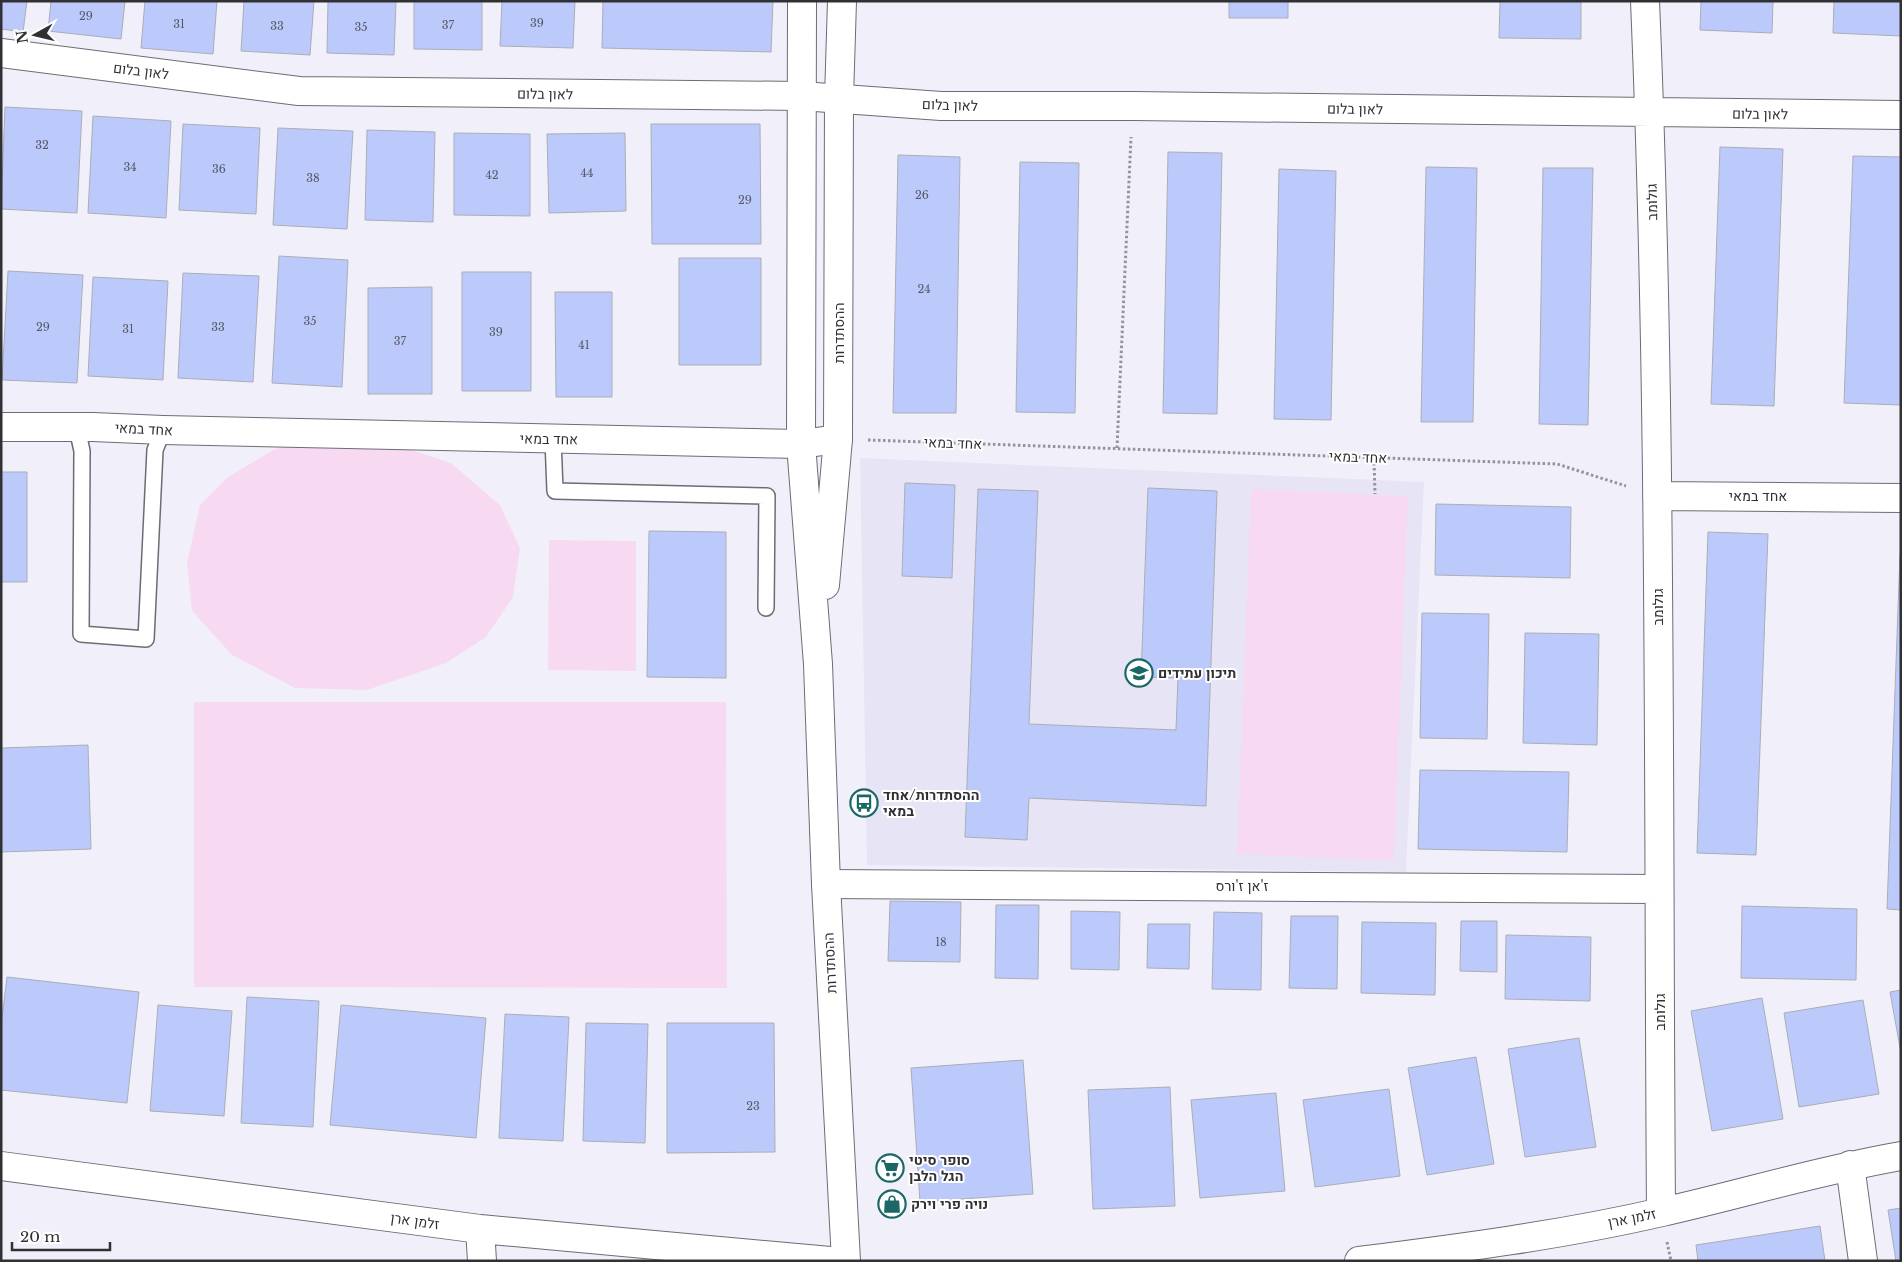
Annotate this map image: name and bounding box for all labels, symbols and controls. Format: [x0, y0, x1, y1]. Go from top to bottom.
house number: 29 [79, 9, 93, 23]
north arrow [10, 10, 60, 60]
house number: 39 [530, 16, 544, 30]
house number: 31 [173, 17, 185, 31]
house number: 37 [442, 18, 455, 32]
house number: 33 [270, 19, 284, 33]
house number: 35 [354, 20, 368, 34]
text: N [12, 29, 32, 45]
street label: לאון בלום [112, 59, 170, 83]
street label: לאון בלום [517, 85, 573, 103]
street label: לאון בלום [922, 95, 978, 115]
street label: לאון בלום [1327, 100, 1383, 118]
street label: לאון בלום [1732, 105, 1788, 123]
house number: 32 [35, 138, 49, 152]
house number: 34 [123, 160, 137, 174]
house number: 36 [212, 162, 226, 176]
house number: 44 [581, 166, 593, 180]
house number: 42 [485, 168, 499, 182]
house number: 38 [306, 171, 320, 185]
street label: גולומב [1643, 183, 1661, 221]
house number: 26 [915, 188, 929, 202]
house number: 29 [738, 193, 752, 207]
house number: 24 [917, 282, 931, 296]
street label: ההסתדרות [830, 302, 848, 364]
house number: 35 [303, 314, 317, 328]
house number: 29 [36, 320, 50, 334]
house number: 33 [211, 320, 225, 334]
house number: 31 [122, 322, 134, 336]
house number: 39 [489, 325, 503, 339]
house number: 37 [394, 334, 407, 348]
house number: 41 [578, 338, 590, 352]
street label: אחד במאי [114, 418, 174, 440]
street label: אחד במאי [520, 429, 578, 449]
street label: אחד במאי [924, 433, 982, 453]
street label: אחד במאי [1329, 447, 1387, 467]
street label: אחד במאי [1729, 487, 1787, 505]
street label: גולומב [1649, 588, 1667, 626]
school or university icon: תיכון עתידים [1124, 658, 1154, 688]
place label: תיכון עתידים [1158, 664, 1236, 682]
place label: ההסתדרות/אחד במאי [883, 786, 980, 820]
bus stop icon: ההסתדרות/אחד במאי [849, 788, 879, 818]
street label: ז'אן ז'ורס [1216, 877, 1268, 895]
street label: ההסתדרות [819, 932, 841, 994]
house number: 18 [935, 935, 947, 949]
street label: גולומב [1651, 993, 1669, 1031]
house number: 23 [746, 1099, 760, 1113]
place label: סופר סיטי הגל הלבן [909, 1151, 970, 1185]
supermarket icon: סופר סיטי הגל הלבן [875, 1153, 905, 1183]
shop icon: נויה פרי וירק [877, 1189, 907, 1219]
place label: נויה פרי וירק [911, 1195, 988, 1213]
street label: זלמן ארן [1606, 1204, 1658, 1232]
street label: זלמן ארן [390, 1209, 441, 1233]
scale bar [12, 1220, 110, 1252]
text: 20 m [20, 1227, 60, 1246]

